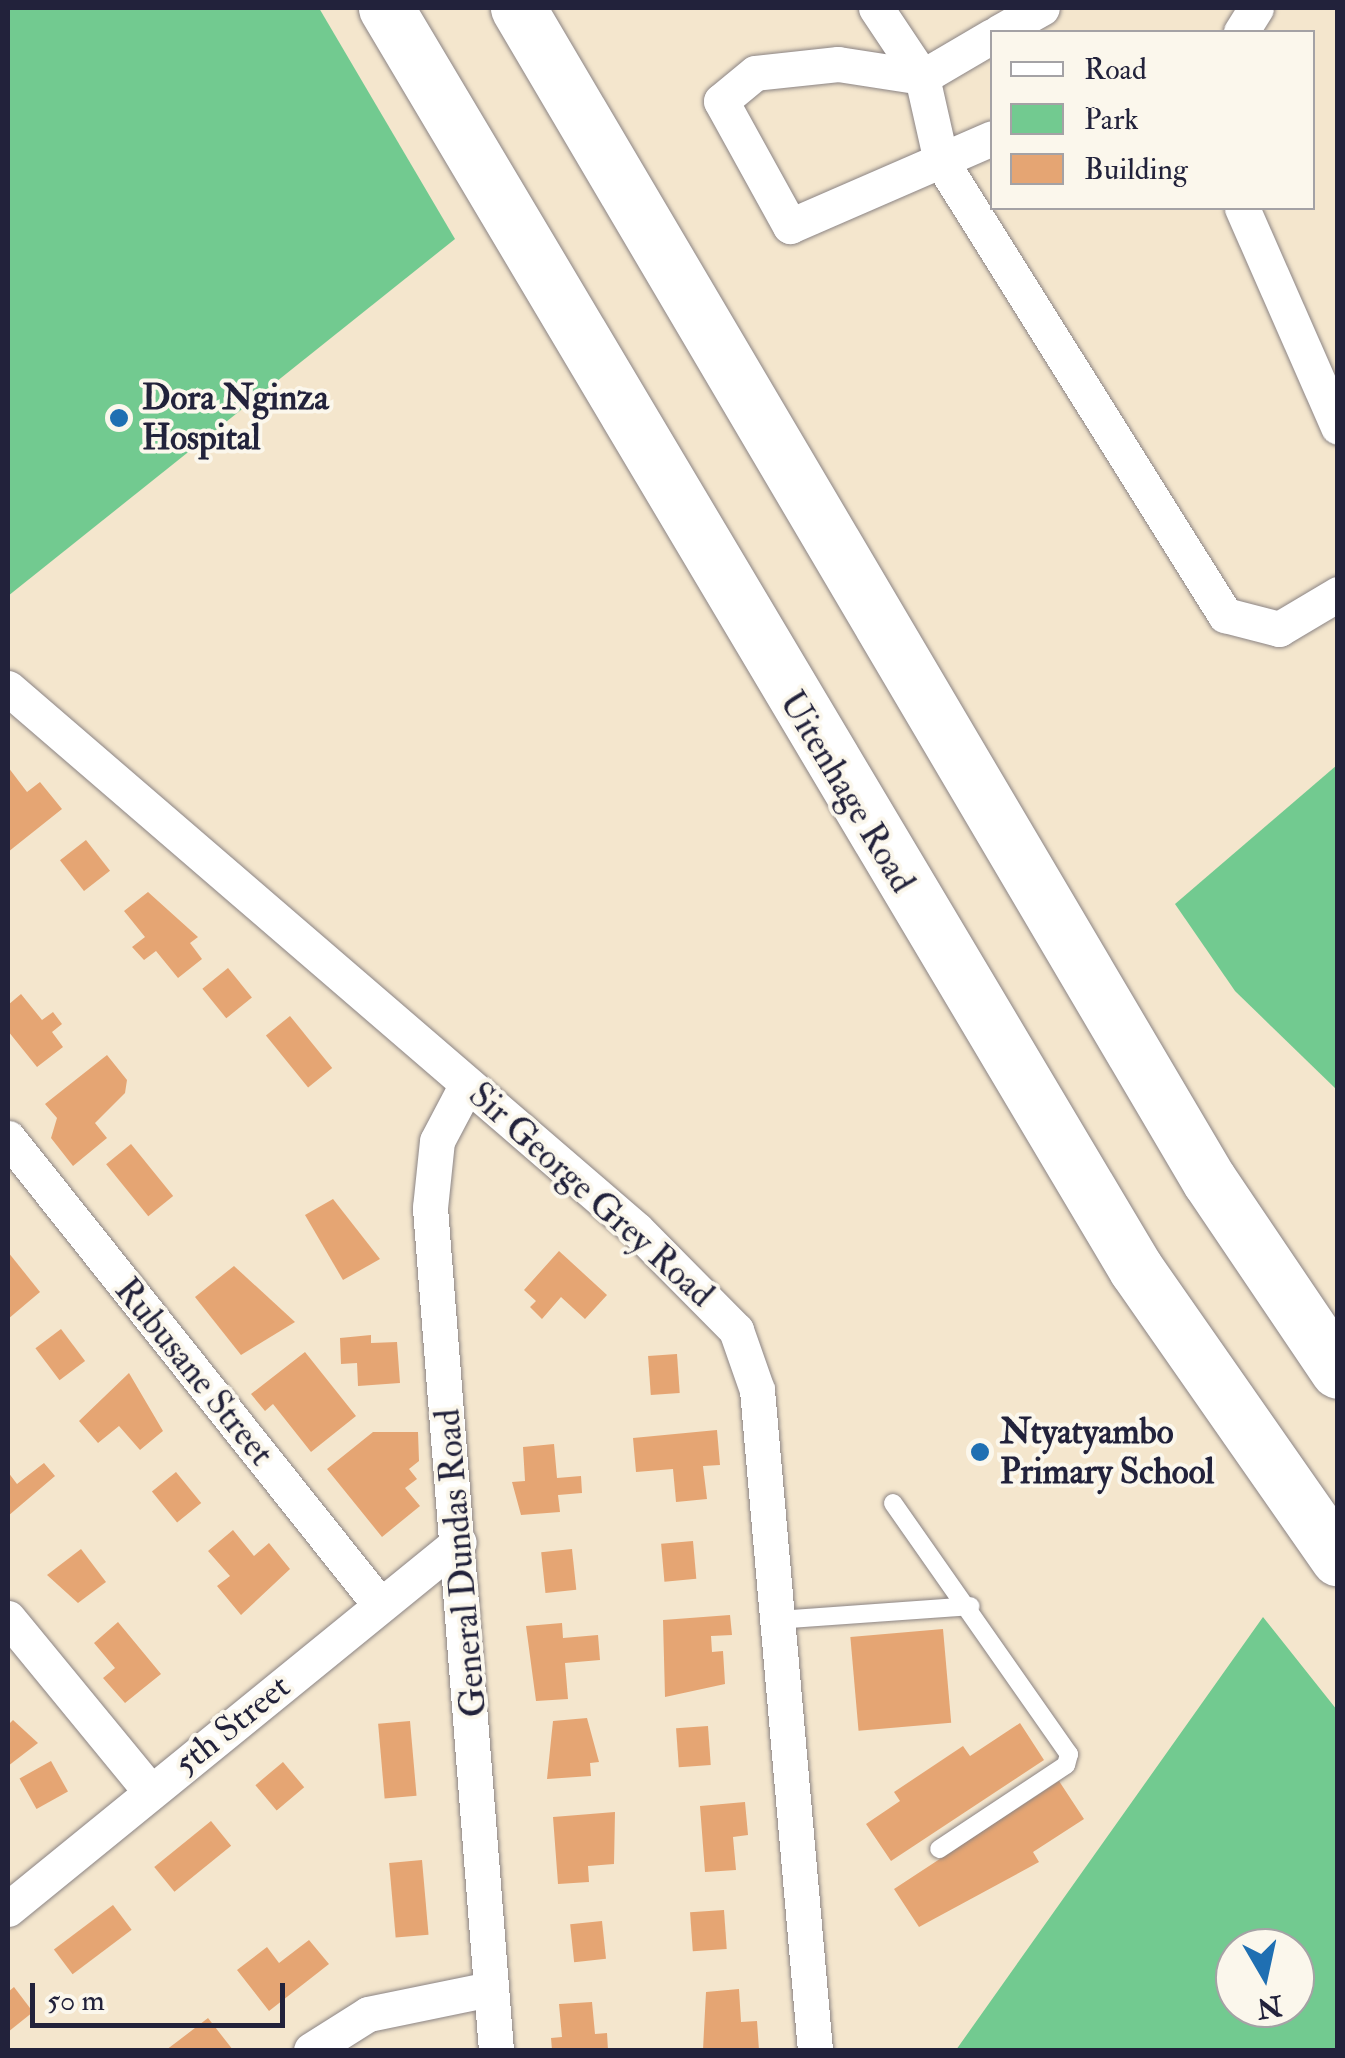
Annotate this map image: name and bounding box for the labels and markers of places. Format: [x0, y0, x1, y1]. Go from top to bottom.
place label: Dora Nginza Hospital [142, 377, 329, 459]
marker: Dora Nginza Hospital [106, 405, 132, 431]
place label: Ntyatyambo Primary School [1000, 1411, 1214, 1493]
marker: Ntyatyambo Primary School [969, 1441, 991, 1463]

